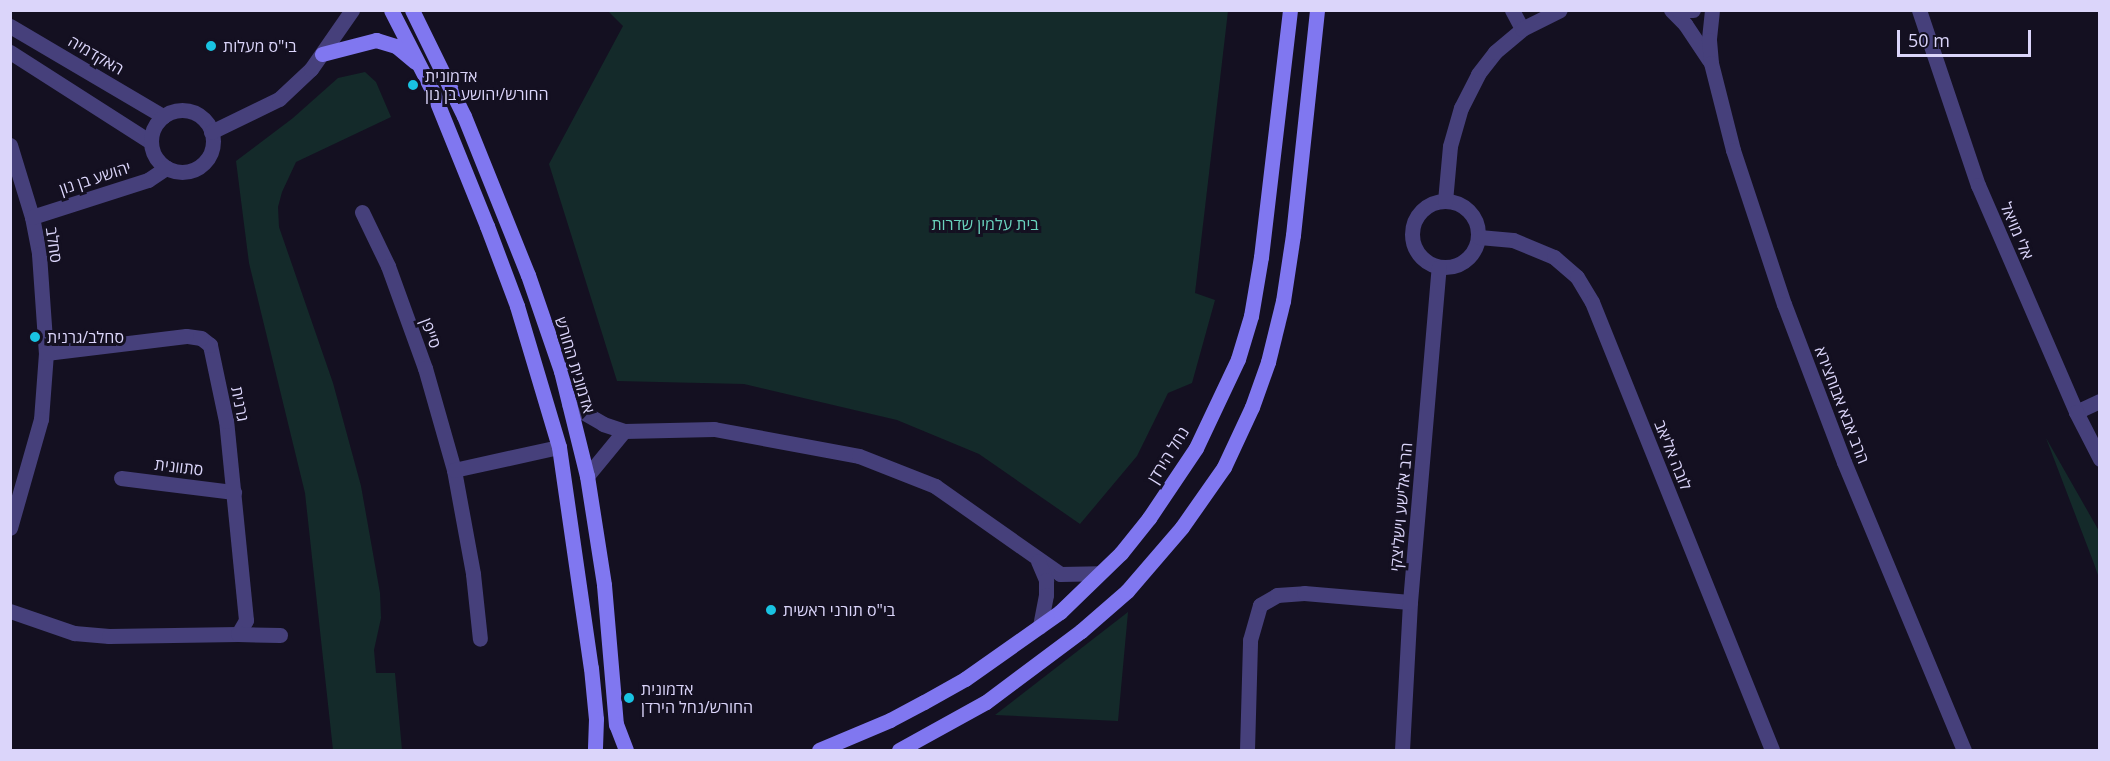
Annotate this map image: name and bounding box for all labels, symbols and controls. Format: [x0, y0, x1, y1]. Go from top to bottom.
scale bar [1900, 18, 2034, 56]
text: 50 m [1908, 28, 1950, 52]
street label: האקדמיה [65, 31, 127, 79]
place label: בי"ס מעלות [223, 36, 297, 56]
marker: בי"ס מעלות [204, 39, 218, 53]
place label: אדמונית החורש/יהושע בן נון [425, 66, 549, 104]
marker: אדמונית החורש/יהושע בן נון [406, 78, 420, 92]
street label: יהושע בן נון [57, 157, 133, 199]
street label: אלי מויאל [1996, 200, 2038, 262]
park label: בית עלמין שדרות [931, 214, 1039, 234]
street label: סחלב [42, 226, 66, 264]
street label: אדמונית החורש [551, 314, 599, 416]
street label: סייפן [417, 315, 445, 351]
place label: סחלב/גרנית [47, 327, 124, 347]
marker: סחלב/גרנית [28, 330, 42, 344]
street label: הרב אבא אבוחצירא [1811, 344, 1873, 466]
street label: גרנית [227, 385, 253, 423]
street label: לובה אליאב [1650, 417, 1696, 493]
street label: נחל הירדן [1143, 423, 1193, 487]
street label: הרב אלישע וישליצקי [1386, 442, 1416, 572]
street label: סתוונית [154, 455, 204, 479]
place label: בי"ס תורני ראשית [783, 600, 895, 620]
marker: בי"ס תורני ראשית [764, 603, 778, 617]
place label: אדמונית החורש/נחל הירדן [641, 679, 753, 717]
marker: אדמונית החורש/נחל הירדן [622, 691, 636, 705]

